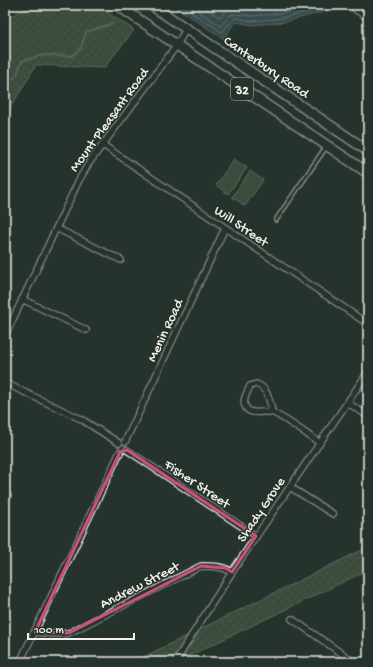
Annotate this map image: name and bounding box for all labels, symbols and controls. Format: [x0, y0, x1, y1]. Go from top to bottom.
street label: Canterbury Road [220, 33, 313, 104]
street label: Mount Pleasant Road [67, 64, 154, 176]
road number: 32 [231, 78, 253, 100]
street label: Will Street [210, 203, 272, 252]
street label: Menin Road [144, 295, 189, 365]
street label: Fisher Street [160, 456, 234, 514]
street label: Shady Grove [234, 474, 290, 546]
street label: Andrew Street [98, 558, 184, 614]
scale bar [28, 615, 134, 641]
text: 100 m [33, 624, 64, 638]

